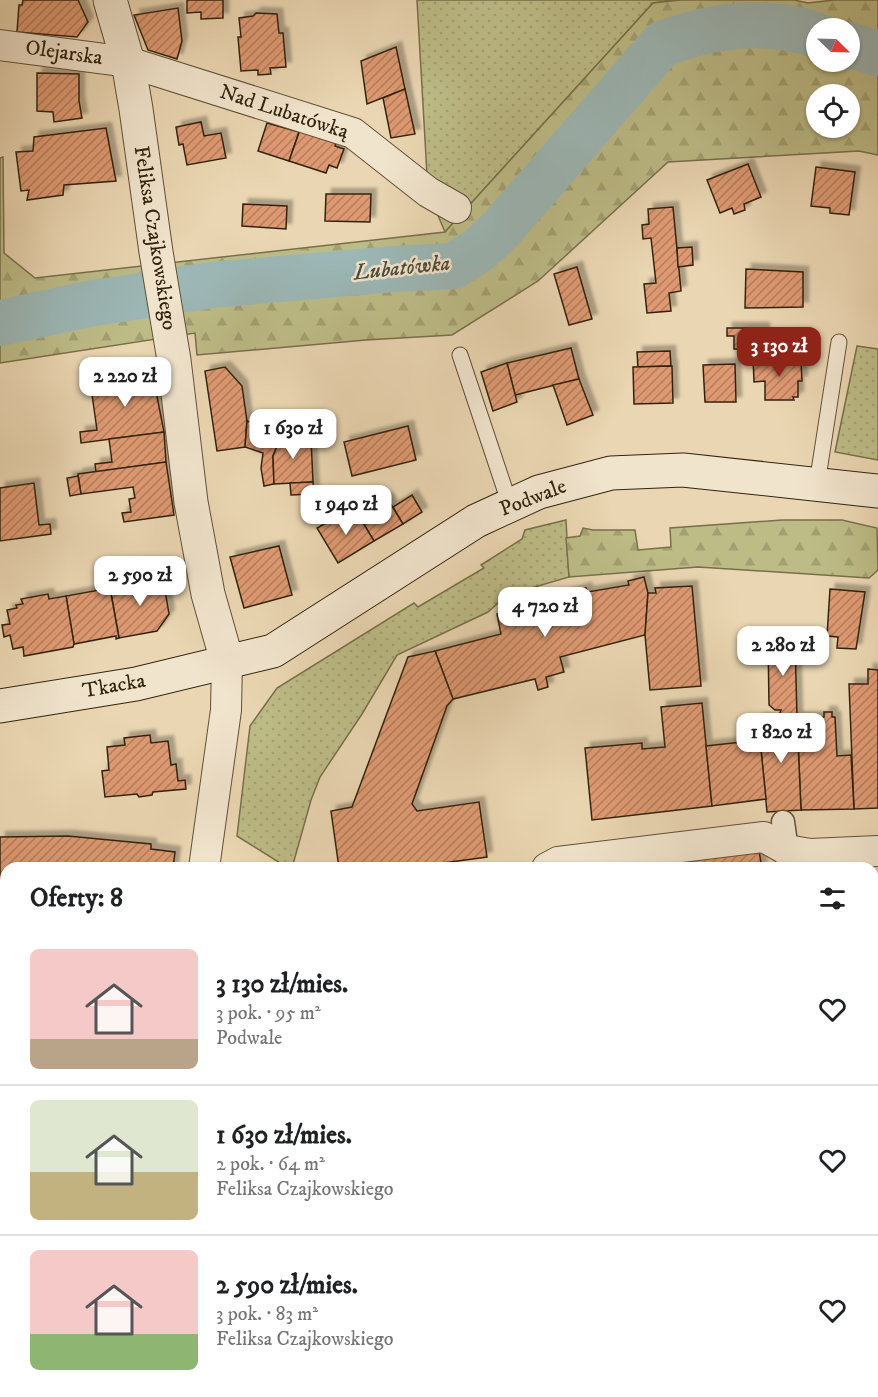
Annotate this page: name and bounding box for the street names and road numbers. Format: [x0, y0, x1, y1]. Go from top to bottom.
street label: Olejarska [24, 35, 104, 71]
street label: Nad Lubatówką [216, 79, 353, 145]
street label: Feliksa Czajkowskiego [128, 144, 182, 332]
street label: Podwale [496, 473, 570, 523]
street label: Tkacka [80, 668, 148, 704]

